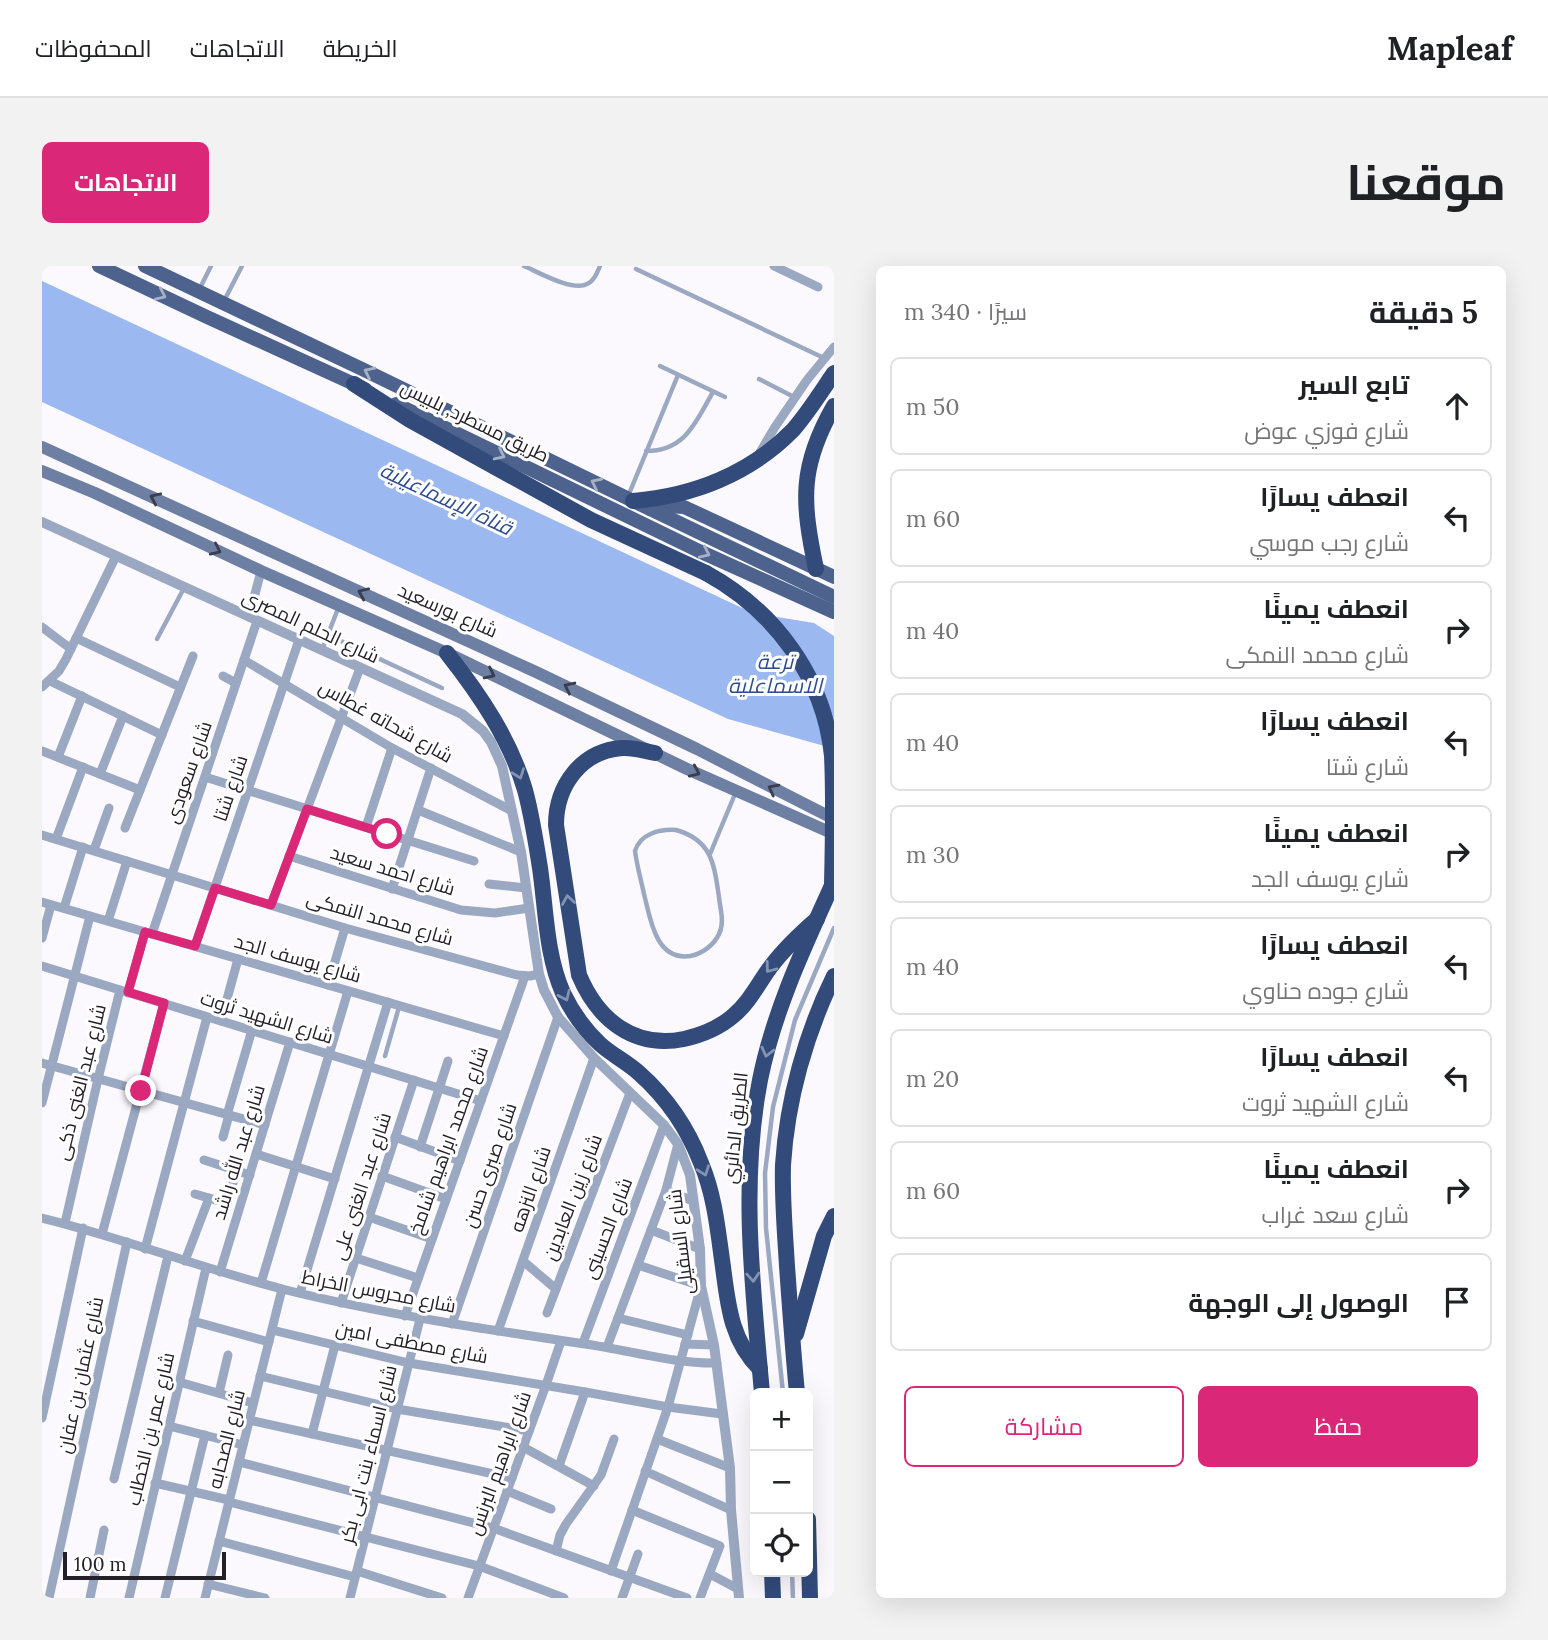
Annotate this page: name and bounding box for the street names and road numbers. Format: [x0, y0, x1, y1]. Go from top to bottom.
street label: طريق مسطرد, بلبيس [397, 375, 553, 468]
street label: شارع بورسعيد [394, 577, 501, 644]
street label: شارع الحلم المصرى [238, 584, 383, 670]
street label: شارع شحاته غطاس [314, 674, 457, 770]
street label: شارع سعودى [159, 718, 219, 827]
street label: شارع شتا [207, 752, 254, 825]
street label: شارع احمد سعيد [327, 840, 458, 902]
street label: شارع محمد النمكى [303, 886, 456, 952]
street label: شارع يوسف الجد [231, 928, 364, 989]
street label: شارع الشهيد ثروت [197, 985, 336, 1051]
street label: شارع عبد الغنى ذكى [49, 1001, 113, 1163]
street label: شارع محمد ابراهيم شامخ [403, 1043, 495, 1238]
street label: الطريق الدائري [717, 1071, 756, 1185]
street label: شارع عبد الله راشد [206, 1082, 272, 1223]
street label: شارع صبرى حسن [456, 1099, 523, 1231]
street label: شارع عبد الغنى على [326, 1109, 398, 1263]
street label: شارع زين العابدين [537, 1130, 609, 1264]
street label: شارع النزهه [504, 1143, 558, 1236]
street label: شارع الحسينى [577, 1174, 639, 1283]
street label: شارع السقيلى [662, 1188, 700, 1296]
street label: شارع محروس الخراط [299, 1264, 458, 1320]
street label: شارع عثمان بن عفان [52, 1294, 110, 1456]
street label: شارع مصطفى امين [333, 1315, 490, 1370]
street label: شارع عمر بن الخطاب [121, 1350, 181, 1508]
street label: شارع اسماء بنت ابى بكر [334, 1362, 404, 1547]
street label: شارع الصحابه [202, 1387, 252, 1492]
street label: شارع ابراهيم البرنس [462, 1388, 538, 1539]

